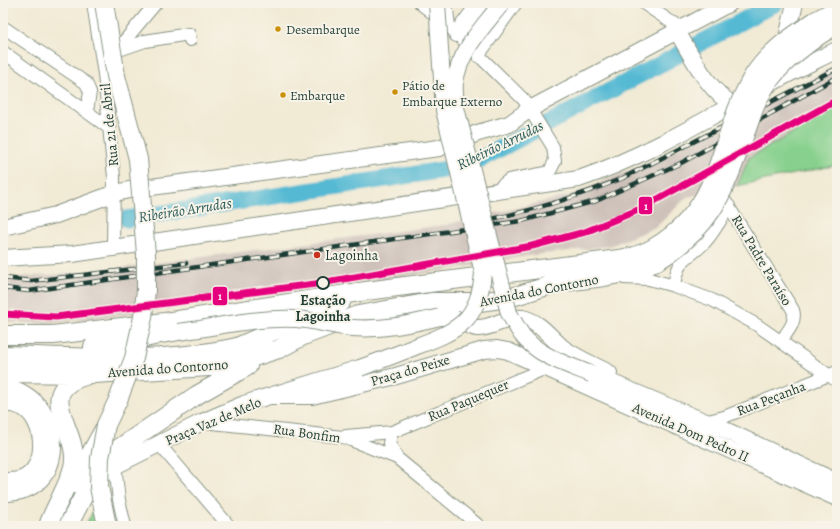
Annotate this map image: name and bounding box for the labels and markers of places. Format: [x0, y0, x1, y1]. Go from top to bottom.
place label: Desembarque [286, 21, 360, 38]
marker: Desembarque [273, 24, 283, 34]
place label: Pátio de Embarque Externo [402, 77, 502, 110]
place label: Embarque [290, 87, 345, 104]
marker: Pátio de Embarque Externo [390, 87, 400, 97]
marker: Embarque [278, 90, 288, 100]
place label: Lagoinha [325, 246, 379, 265]
marker: Lagoinha [312, 250, 322, 260]
marker: Estação Lagoinha [316, 276, 330, 290]
place label: Estação Lagoinha [296, 291, 351, 326]

